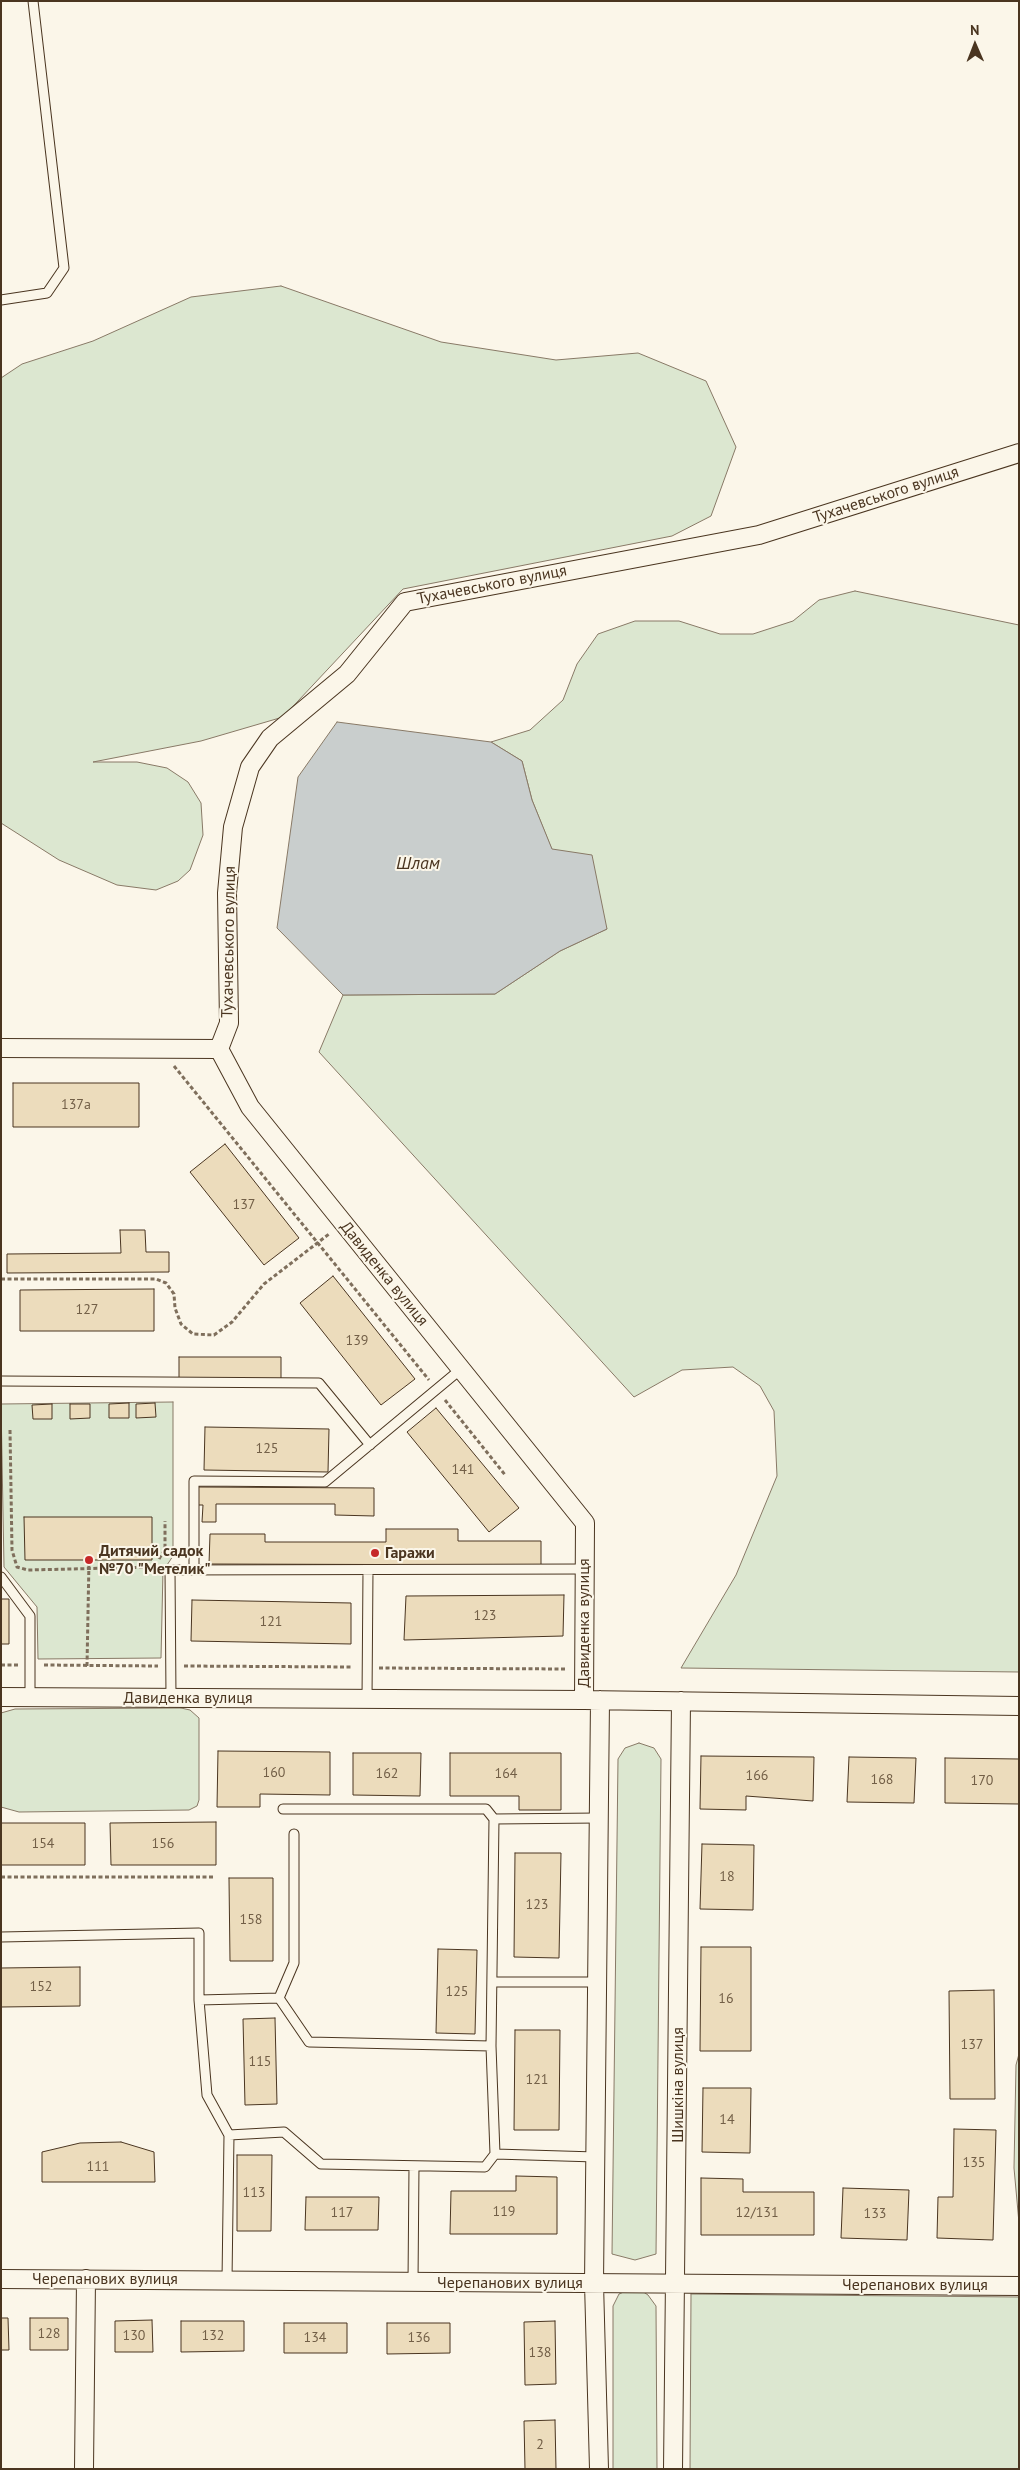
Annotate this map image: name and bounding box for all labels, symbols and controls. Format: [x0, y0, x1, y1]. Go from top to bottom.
north arrow [950, 20, 1000, 70]
text: N [970, 21, 979, 39]
street label: Тухачевського вулиця [811, 462, 961, 528]
street label: Тухачевського вулиця [416, 561, 568, 609]
water label: Шлам [396, 853, 440, 875]
street label: Тухачевського вулиця [218, 866, 240, 1018]
house number: 137а [61, 1097, 91, 1113]
house number: 137 [233, 1197, 255, 1213]
street label: Давиденка вулиця [336, 1218, 432, 1330]
house number: 127 [76, 1302, 98, 1318]
house number: 139 [346, 1333, 368, 1349]
house number: 125 [256, 1441, 278, 1457]
house number: 141 [452, 1462, 474, 1478]
place label: Дитячий садок №70 "Метелик" [99, 1541, 211, 1579]
place label: Гаражи [385, 1543, 435, 1563]
marker: Гаражи [369, 1547, 381, 1559]
marker: Дитячий садок №70 "Метелик" [83, 1554, 95, 1566]
street label: Давиденка вулиця [574, 1558, 594, 1688]
house number: 123 [474, 1608, 496, 1624]
house number: 121 [260, 1614, 282, 1630]
street label: Давиденка вулиця [123, 1688, 253, 1708]
house number: 160 [263, 1765, 285, 1781]
house number: 162 [376, 1766, 398, 1782]
house number: 164 [495, 1766, 517, 1782]
house number: 166 [746, 1768, 768, 1784]
house number: 168 [871, 1772, 893, 1788]
house number: 170 [971, 1773, 993, 1789]
house number: 154 [32, 1836, 54, 1852]
house number: 156 [152, 1836, 174, 1852]
house number: 18 [719, 1869, 735, 1885]
house number: 123 [526, 1897, 548, 1913]
house number: 158 [240, 1912, 262, 1928]
house number: 152 [30, 1979, 52, 1995]
house number: 125 [446, 1984, 468, 2000]
house number: 16 [718, 1991, 734, 2007]
street label: Шишкiна вулиця [668, 2027, 688, 2143]
house number: 137 [961, 2037, 983, 2053]
house number: 115 [249, 2054, 271, 2070]
house number: 121 [526, 2072, 548, 2088]
house number: 14 [719, 2112, 735, 2128]
house number: 135 [963, 2155, 985, 2171]
house number: 111 [87, 2159, 109, 2175]
house number: 113 [243, 2185, 265, 2201]
house number: 119 [493, 2204, 515, 2220]
house number: 117 [331, 2205, 353, 2221]
house number: 12/131 [735, 2205, 779, 2221]
house number: 133 [864, 2206, 886, 2222]
street label: Черепанових вулиця [32, 2269, 178, 2289]
street label: Черепанових вулиця [437, 2273, 583, 2293]
street label: Черепанових вулиця [842, 2275, 988, 2295]
house number: 128 [38, 2326, 60, 2342]
house number: 130 [123, 2328, 145, 2344]
house number: 132 [202, 2328, 224, 2344]
house number: 134 [304, 2330, 326, 2346]
house number: 136 [408, 2330, 430, 2346]
house number: 138 [529, 2345, 551, 2361]
house number: 2 [536, 2437, 544, 2453]

